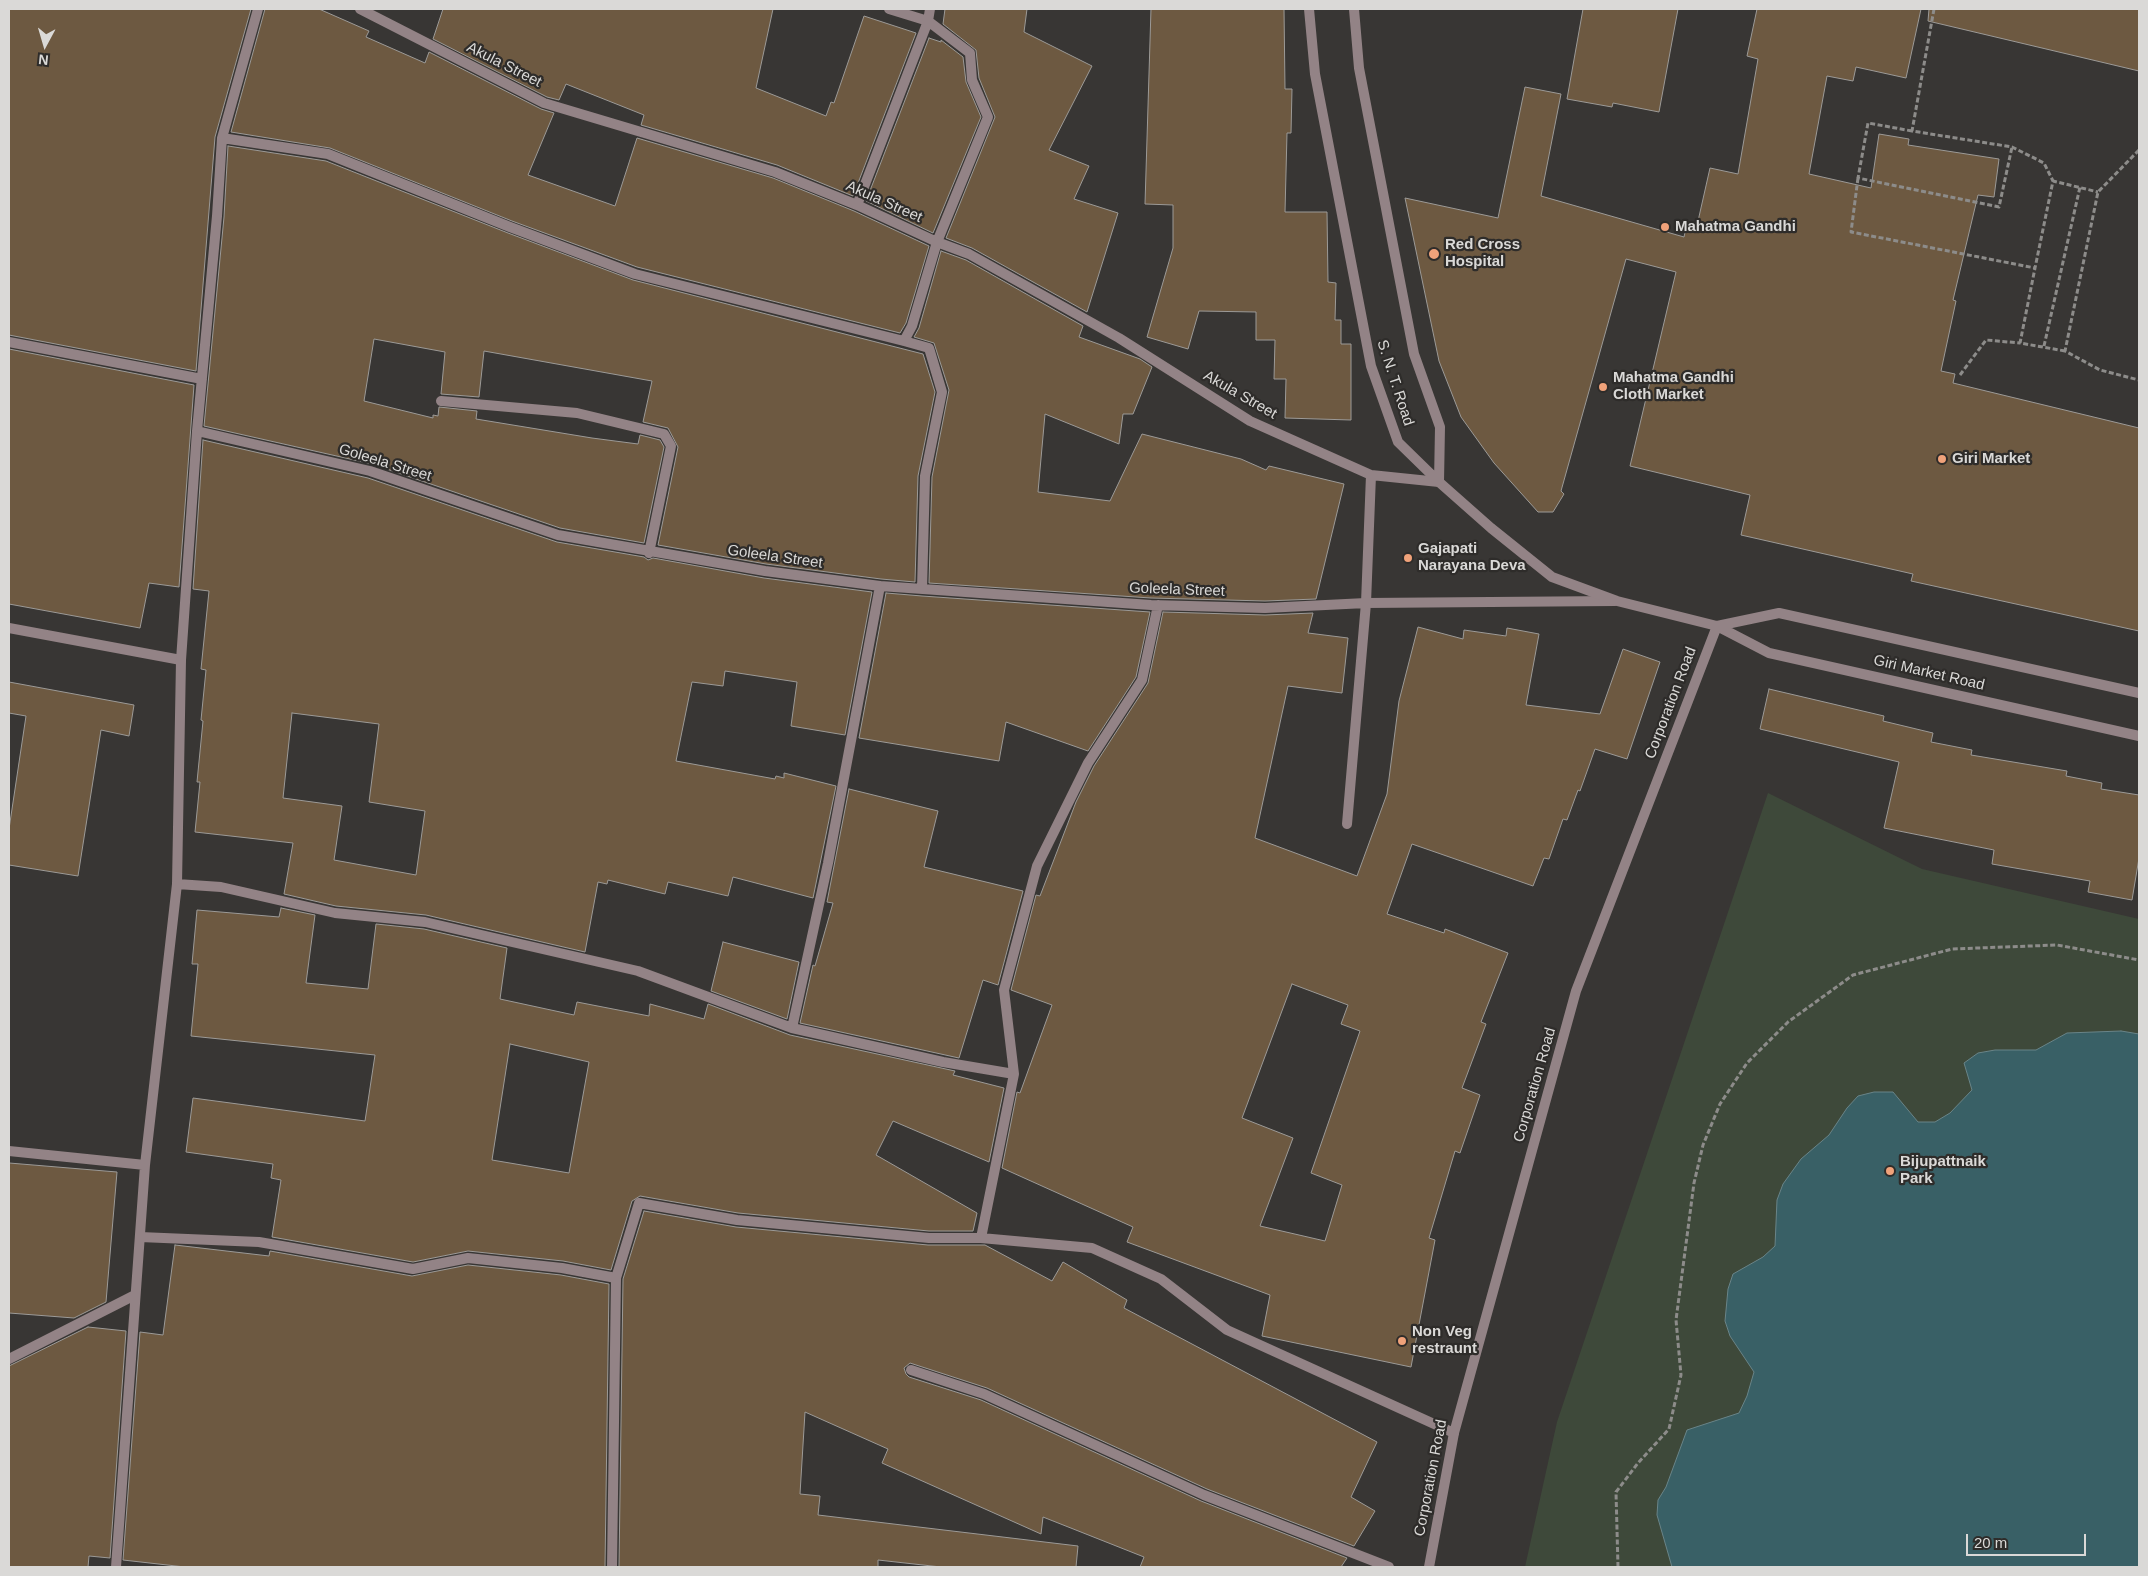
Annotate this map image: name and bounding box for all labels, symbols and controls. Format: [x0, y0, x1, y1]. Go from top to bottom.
north arrow [20, 20, 70, 70]
street label: Akula Street [464, 38, 544, 92]
text: N [38, 51, 49, 68]
street label: Akula Street [843, 177, 925, 227]
place label: Mahatma Gandhi [1675, 218, 1796, 236]
marker: Mahatma Gandhi [1659, 221, 1671, 233]
place label: Red Cross Hospital [1445, 236, 1520, 271]
marker: Red Cross Hospital [1427, 247, 1441, 261]
street label: S. N. T. Road [1373, 338, 1417, 428]
street label: Akula Street [1200, 367, 1280, 423]
place label: Mahatma Gandhi Cloth Market [1613, 369, 1734, 404]
marker: Mahatma Gandhi Cloth Market [1597, 381, 1609, 393]
street label: Goleela Street [337, 440, 433, 486]
place label: Giri Market [1952, 450, 2030, 468]
marker: Giri Market [1936, 453, 1948, 465]
place label: Gajapati Narayana Deva [1418, 540, 1526, 575]
street label: Goleela Street [726, 541, 824, 573]
marker: Gajapati Narayana Deva [1402, 552, 1414, 564]
street label: Goleela Street [1129, 579, 1225, 601]
street label: Corporation Road [1641, 645, 1701, 761]
street label: Giri Market Road [1872, 651, 1986, 695]
street label: Corporation Road [1510, 1026, 1560, 1144]
place label: Bijupattnaik Park [1900, 1153, 1986, 1188]
marker: Bijupattnaik Park [1884, 1165, 1896, 1177]
place label: Non Veg restraunt [1412, 1323, 1477, 1358]
marker: Non Veg restraunt [1396, 1335, 1408, 1347]
street label: Corporation Road [1411, 1418, 1451, 1538]
scale bar [1968, 1524, 2088, 1556]
text: 20 m [1974, 1534, 2007, 1551]

